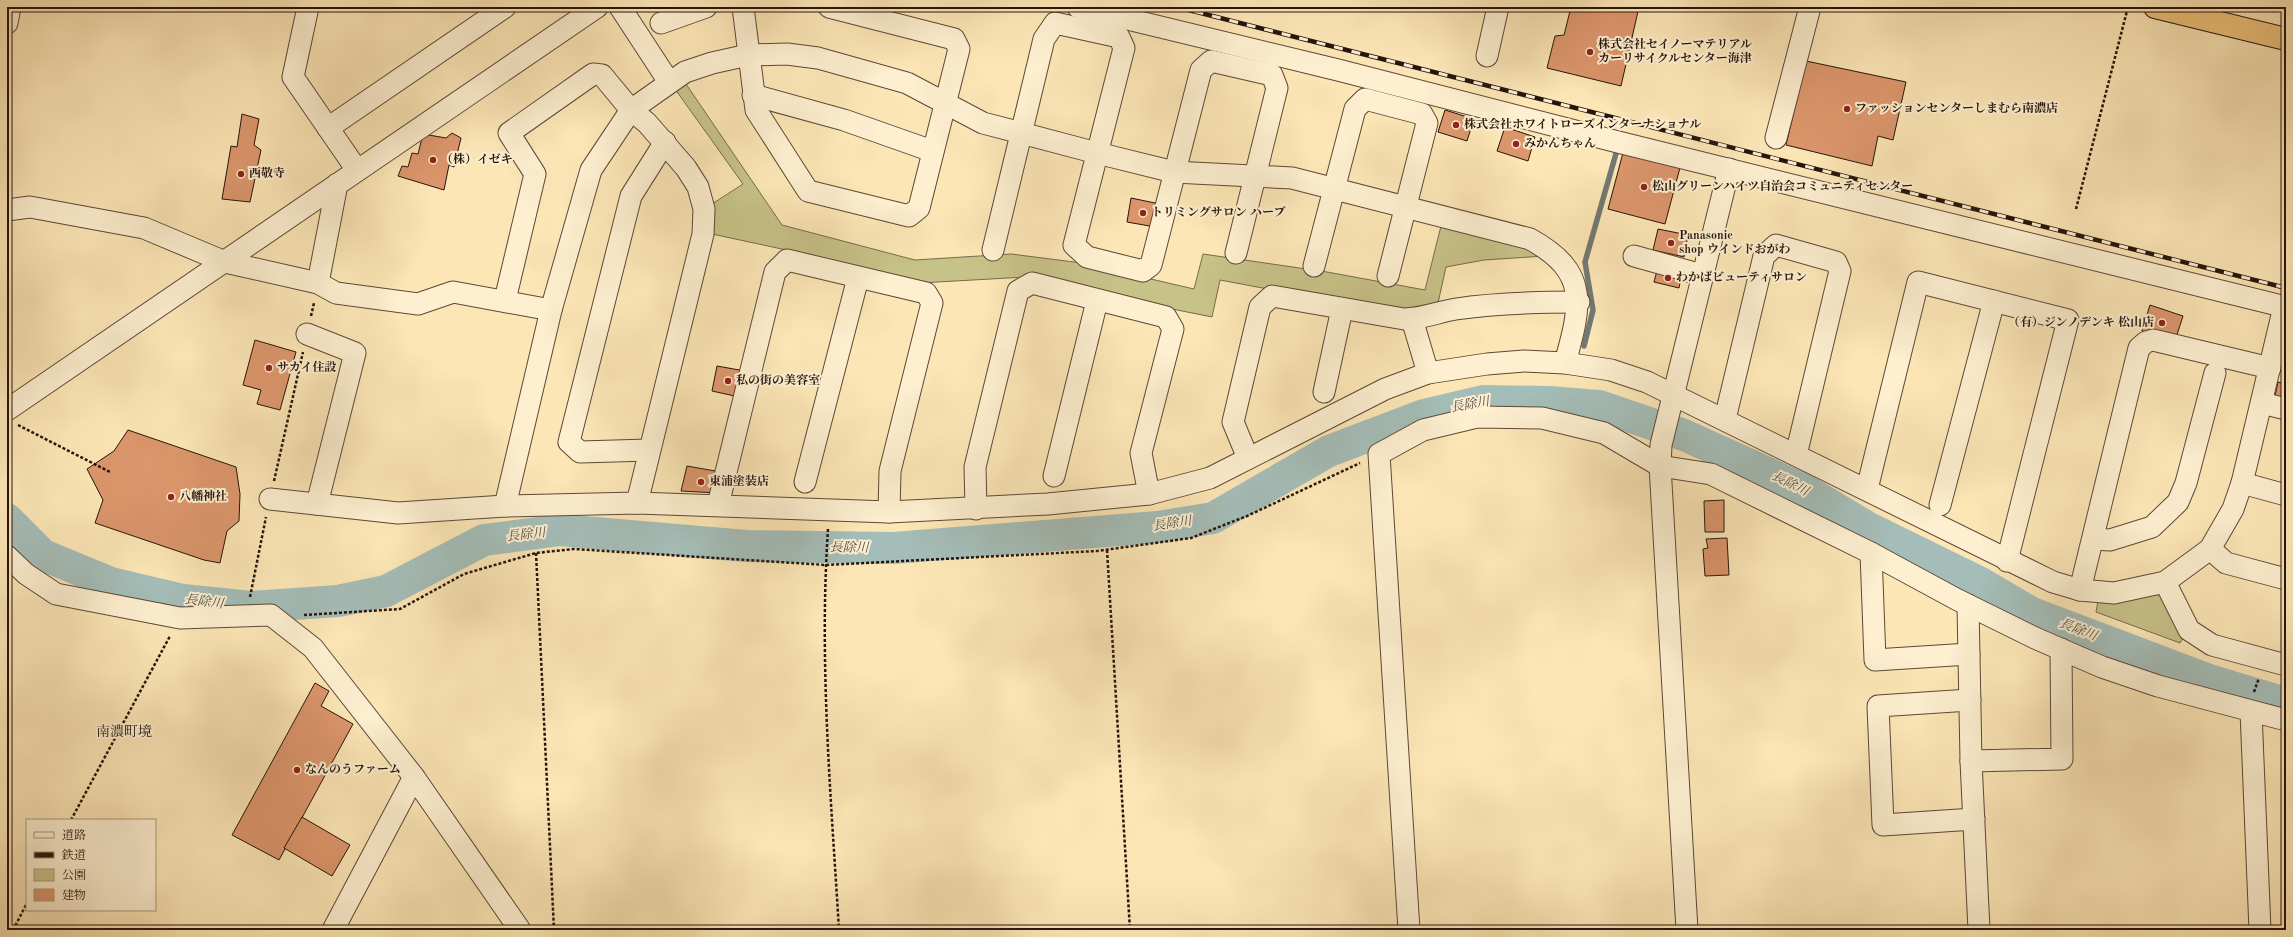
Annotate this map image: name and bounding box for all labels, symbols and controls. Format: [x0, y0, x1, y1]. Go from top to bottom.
place label: 株式会社セイノーマテリアル カーリサイクルセンター海津 [1598, 37, 1752, 65]
marker: 株式会社セイノーマテリアル カーリサイクルセンター海津 [1585, 47, 1595, 57]
place label: ファッションセンターしまむら南濃店 [1855, 101, 2058, 115]
marker: ファッションセンターしまむら南濃店 [1842, 104, 1852, 114]
place label: 株式会社ホワイトローズインターナショナル [1464, 117, 1701, 131]
marker: 株式会社ホワイトローズインターナショナル [1451, 120, 1461, 130]
place label: みかんちゃん [1524, 137, 1596, 150]
marker: みかんちゃん [1511, 139, 1521, 149]
place label: （株）イゼキ [441, 152, 513, 166]
marker: （株）イゼキ [428, 155, 438, 165]
place label: 西敬寺 [249, 166, 285, 180]
marker: 西敬寺 [236, 169, 246, 179]
place label: 松山グリーンハイツ自治会コミュニティセンター [1652, 179, 1913, 193]
marker: 松山グリーンハイツ自治会コミュニティセンター [1639, 182, 1649, 192]
place label: トリミングサロン ハーブ [1151, 205, 1286, 219]
marker: トリミングサロン ハーブ [1138, 208, 1148, 218]
place label: Panasonic shop ウインドおがわ [1679, 230, 1790, 256]
marker: Panasonic shop ウインドおがわ [1666, 238, 1676, 248]
place label: わかばビューティサロン [1676, 270, 1807, 284]
marker: わかばビューティサロン [1663, 273, 1673, 283]
place label: （有）ジンノデンキ 松山店 [2008, 315, 2154, 329]
marker: （有）ジンノデンキ 松山店 [2157, 318, 2167, 328]
place label: サカイ住設 [277, 360, 336, 374]
marker: サカイ住設 [264, 363, 274, 373]
place label: 私の街の美容室 [736, 373, 820, 387]
marker: 私の街の美容室 [723, 376, 733, 386]
water label: 長除川 [1449, 394, 1492, 415]
water label: 長除川 [1770, 469, 1813, 499]
place label: 東浦塗装店 [709, 474, 769, 488]
marker: 東浦塗装店 [696, 477, 706, 487]
place label: 八幡神社 [179, 489, 227, 503]
marker: 八幡神社 [166, 492, 176, 502]
water label: 長除川 [1152, 514, 1194, 533]
water label: 長除川 [506, 525, 548, 544]
water label: 長除川 [829, 540, 871, 555]
water label: 長除川 [184, 592, 226, 611]
water label: 長除川 [2057, 616, 2101, 644]
district label: 南濃町境 [96, 724, 152, 739]
place label: なんのうファーム [305, 763, 401, 776]
marker: なんのうファーム [292, 765, 302, 775]
legend [26, 819, 156, 911]
text: 道路 [62, 828, 86, 842]
text: 鉄道 [61, 848, 86, 862]
text: 公園 [62, 869, 86, 882]
text: 建物 [62, 888, 86, 902]

